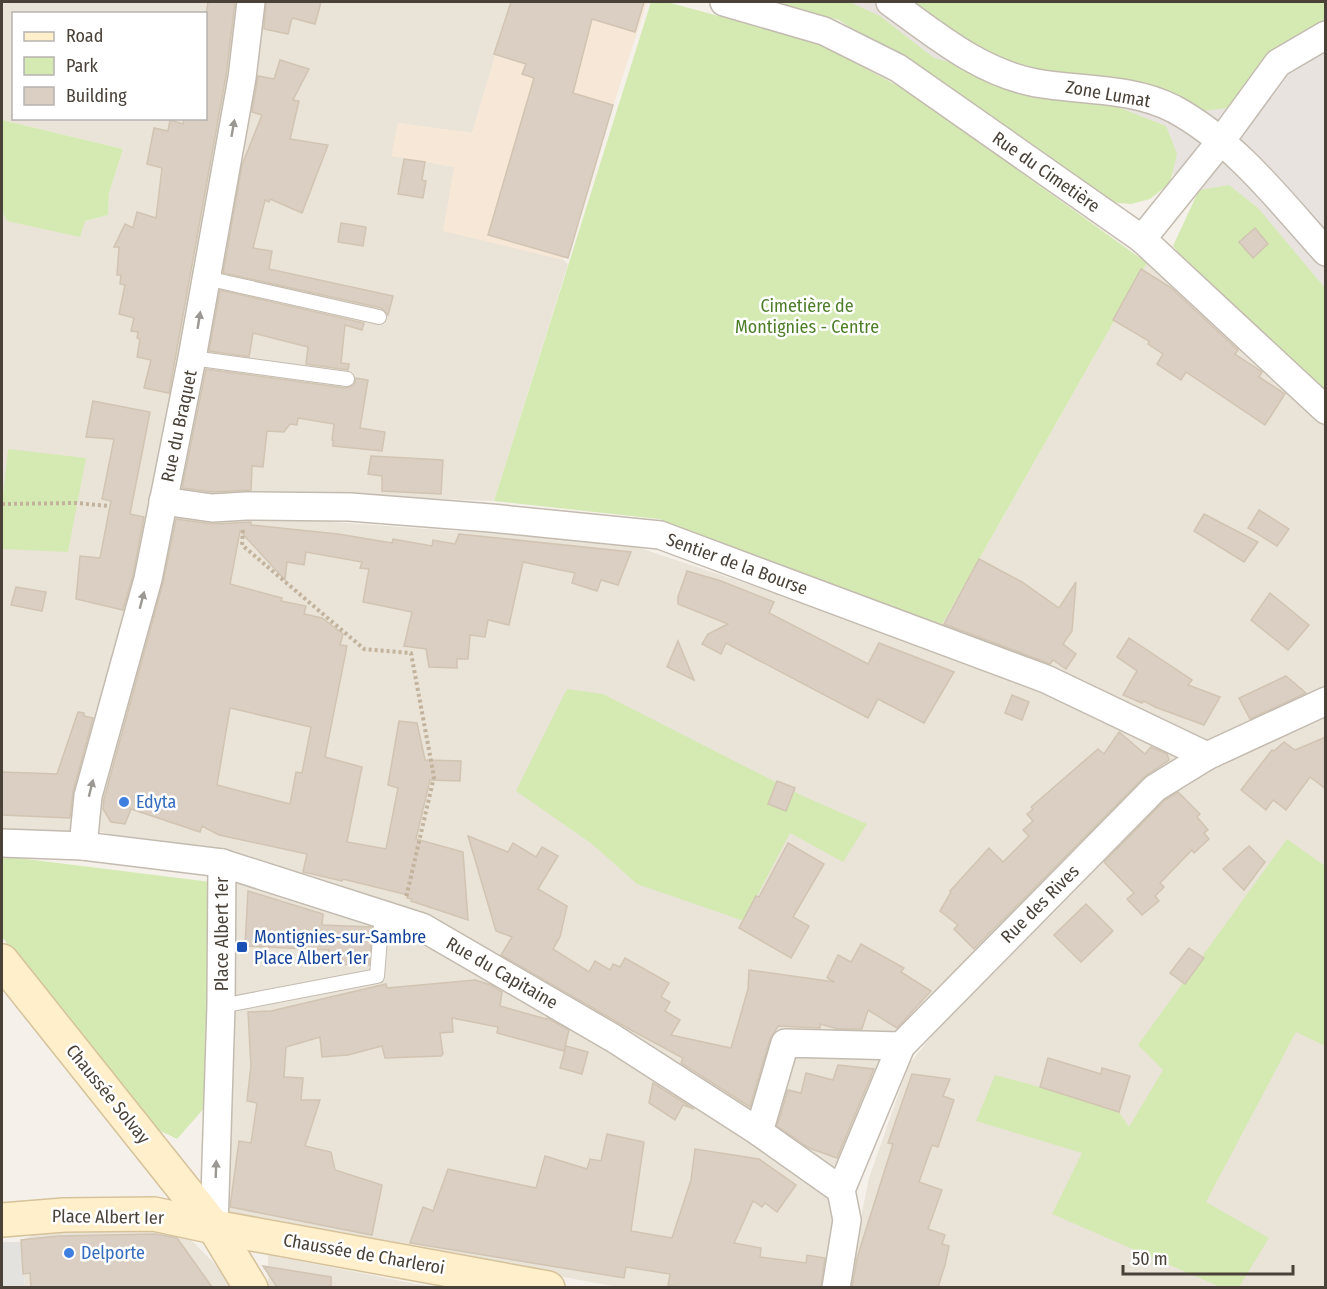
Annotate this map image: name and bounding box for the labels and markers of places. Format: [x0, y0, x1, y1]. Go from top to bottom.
place label: Edyta [136, 791, 177, 813]
marker: Edyta [117, 795, 131, 809]
place label: Montignies-sur-Sambre Place Albert 1er [254, 926, 426, 969]
marker: Montignies-sur-Sambre Place Albert 1er [235, 940, 249, 954]
place label: Delporte [81, 1242, 145, 1264]
marker: Delporte [62, 1246, 76, 1260]

